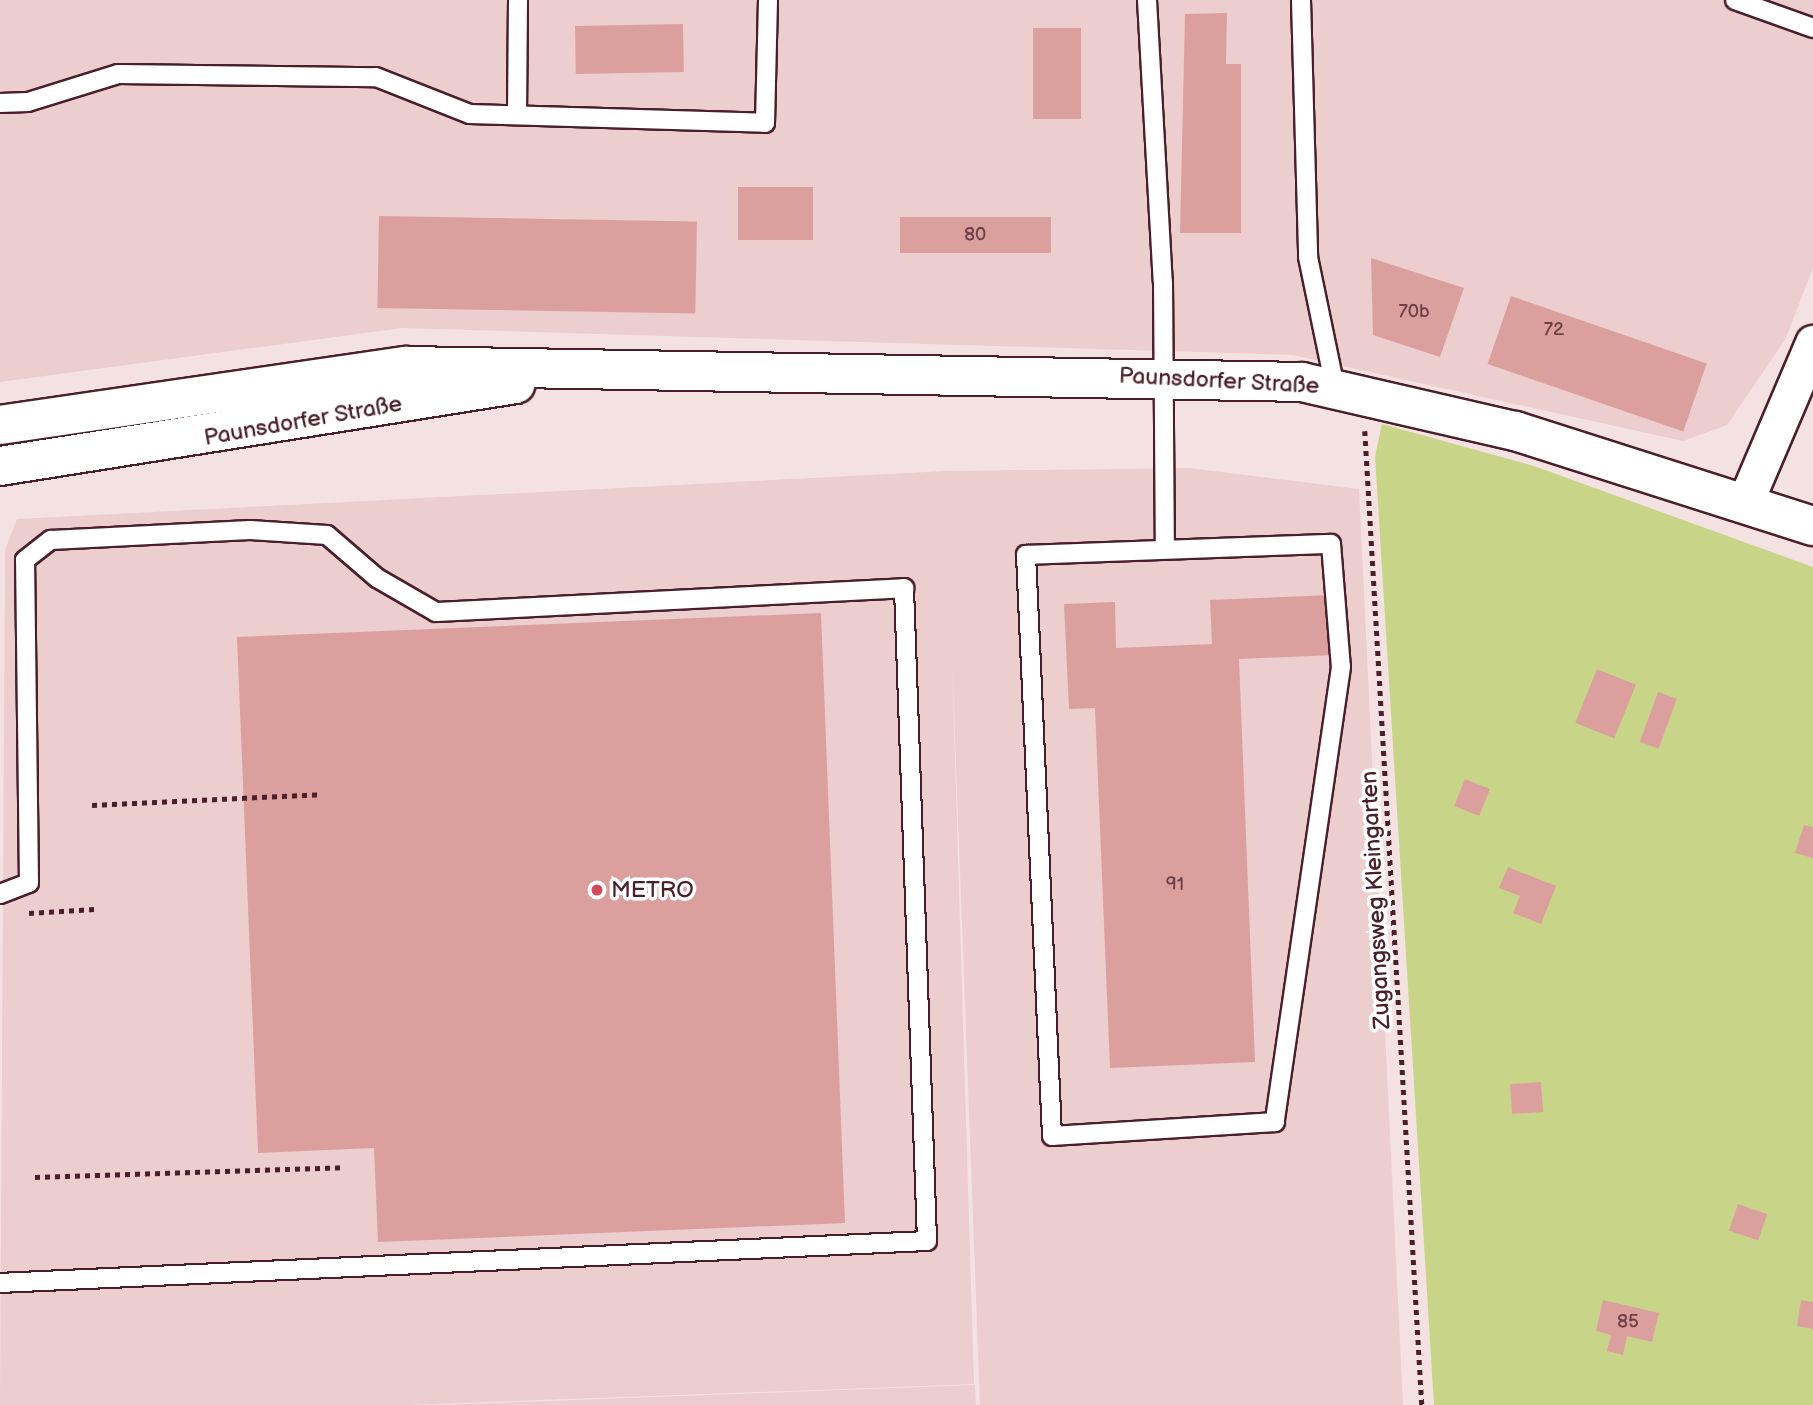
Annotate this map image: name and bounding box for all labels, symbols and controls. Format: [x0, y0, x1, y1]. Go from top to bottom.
house number: 80 [964, 224, 986, 246]
house number: 70b [1398, 301, 1430, 323]
house number: 72 [1544, 319, 1564, 341]
street label: Paunsdorfer Straße [1118, 362, 1320, 400]
street label: Paunsdorfer Straße [202, 390, 404, 452]
street label: Zugangsweg Kleingarten [1355, 770, 1397, 1030]
house number: 91 [1166, 874, 1184, 896]
place label: METRO [611, 876, 694, 904]
marker: METRO [589, 882, 605, 898]
house number: 85 [1617, 1311, 1639, 1333]

